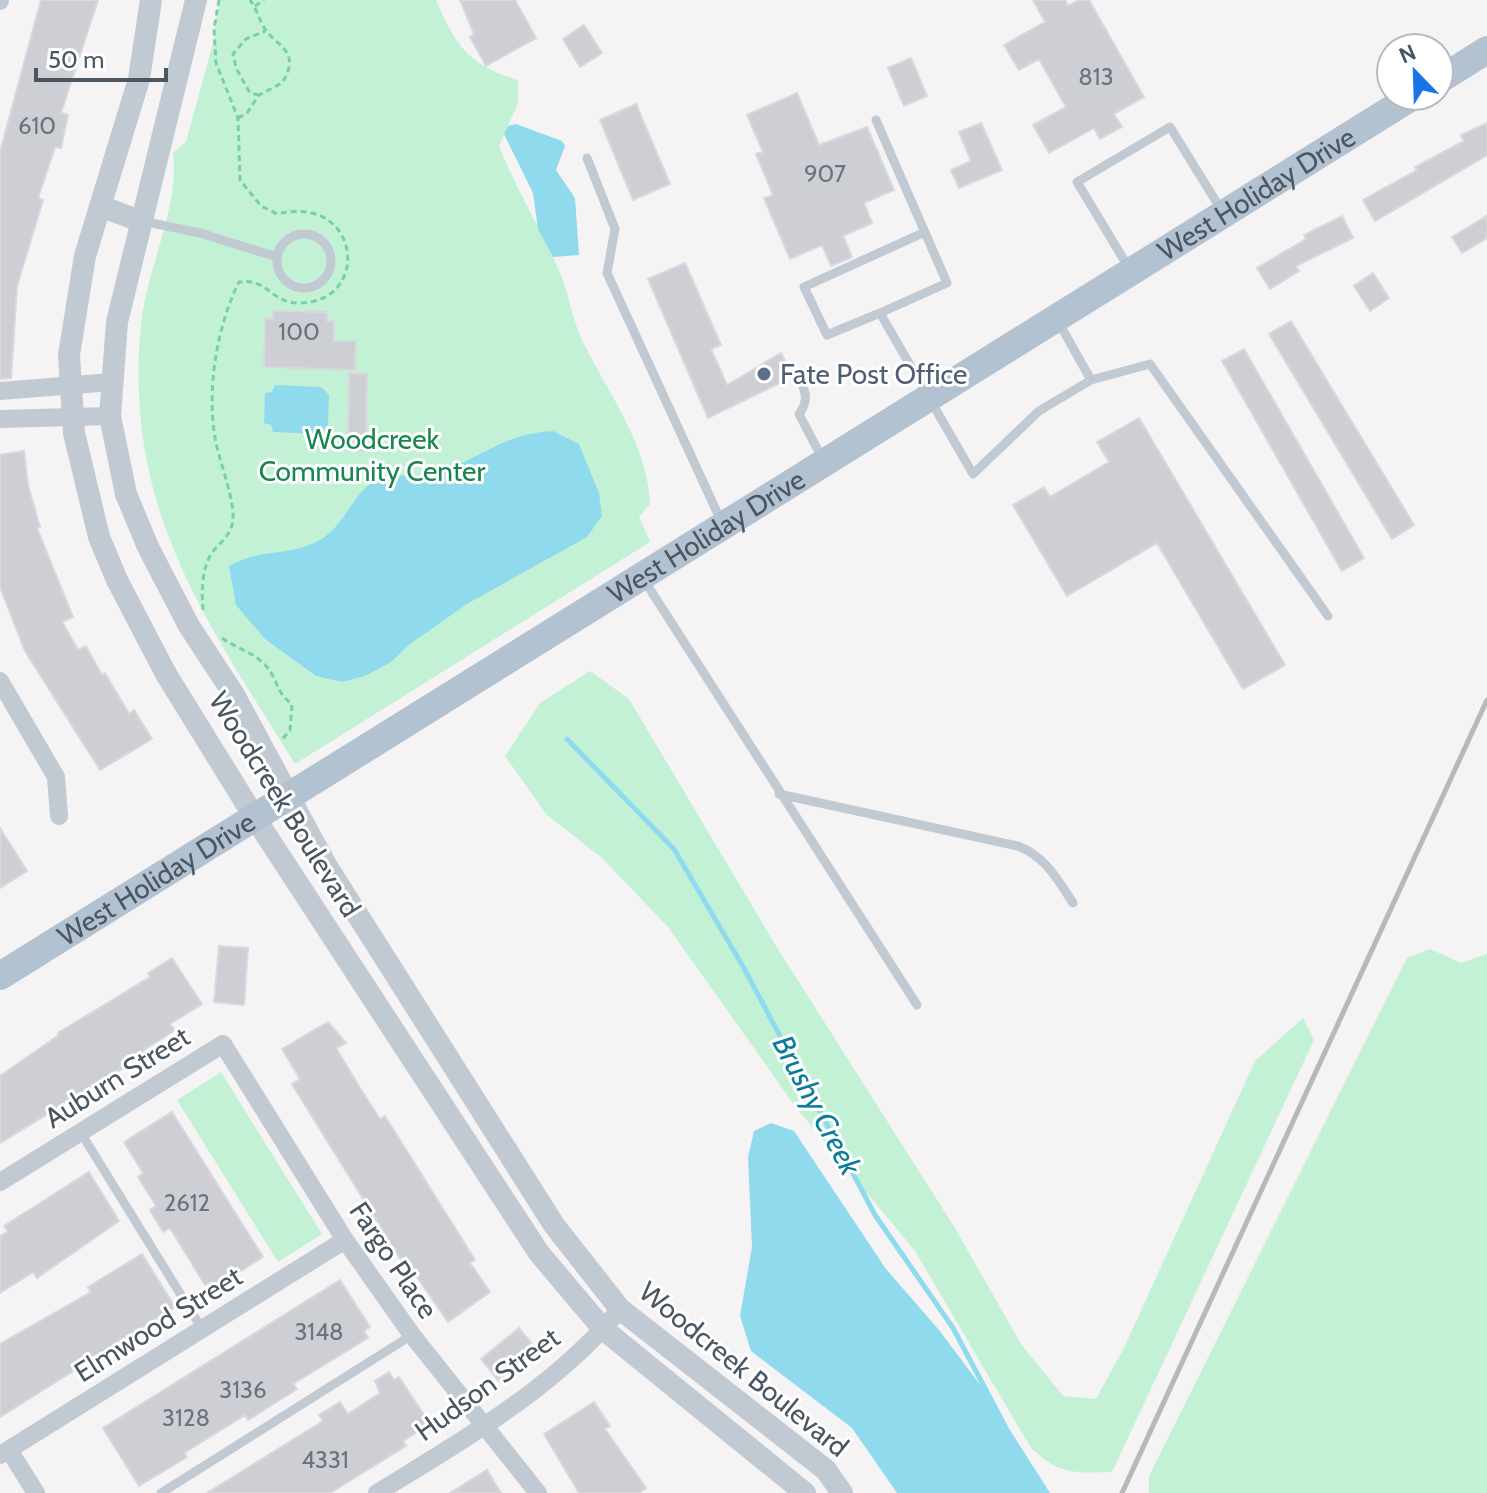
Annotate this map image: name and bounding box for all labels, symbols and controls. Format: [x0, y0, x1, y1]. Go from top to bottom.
scale bar [36, 32, 166, 82]
north arrow [1375, 32, 1455, 112]
text: N [1395, 39, 1420, 70]
text: 50 m [48, 45, 104, 74]
house number: 813 [1078, 62, 1114, 91]
house number: 610 [18, 111, 56, 140]
street label: West Holiday Drive [1151, 119, 1361, 268]
house number: 907 [804, 159, 846, 188]
house number: 100 [278, 317, 320, 346]
place label: Fate Post Office [780, 357, 967, 391]
marker: Fate Post Office [755, 365, 773, 383]
park label: Woodcreek Community Center [259, 422, 485, 488]
street label: West Holiday Drive [601, 462, 811, 610]
street label: Woodcreek Boulevard [202, 685, 368, 923]
street label: West Holiday Drive [51, 805, 261, 953]
street label: Auburn Street [38, 1019, 196, 1135]
water label: Brushy Creek [765, 1029, 870, 1182]
house number: 2612 [164, 1188, 210, 1217]
street label: Fargo Place [343, 1195, 445, 1325]
street label: Elmwood Street [68, 1259, 248, 1389]
street label: Woodcreek Boulevard [633, 1274, 855, 1464]
house number: 3148 [294, 1317, 344, 1346]
street label: Hudson Street [408, 1320, 566, 1448]
house number: 3136 [219, 1375, 267, 1404]
house number: 3128 [162, 1403, 210, 1432]
house number: 4331 [301, 1445, 349, 1474]

